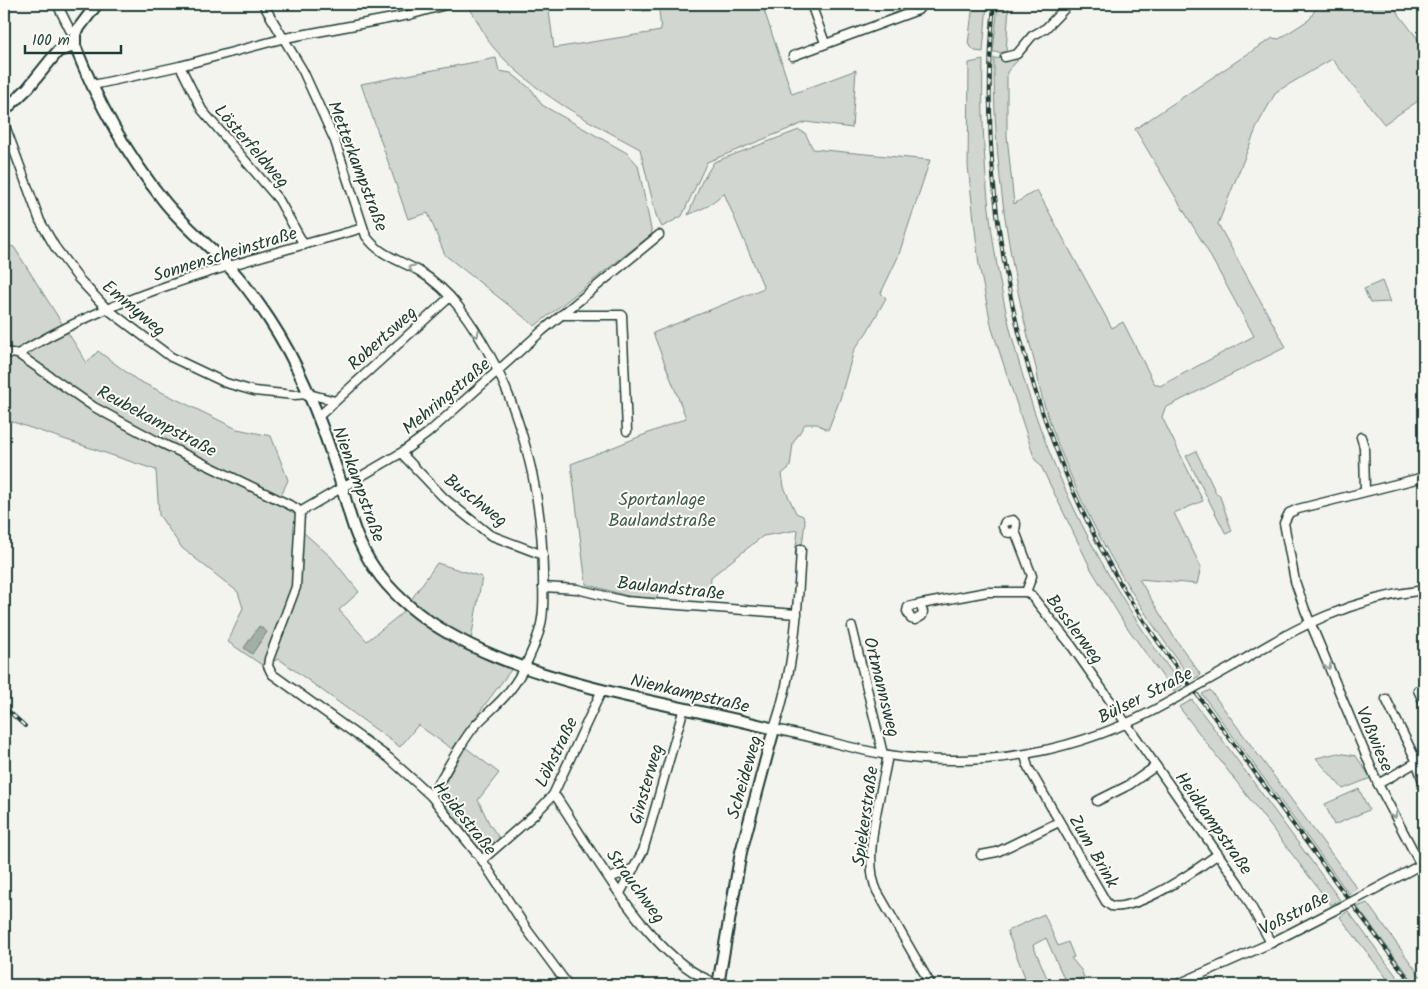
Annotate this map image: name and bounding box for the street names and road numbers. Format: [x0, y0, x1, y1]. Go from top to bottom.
street label: Metterkampstraße [318, 97, 395, 236]
street label: Lösterfeldweg [206, 98, 296, 196]
street label: Sonnenscheinstraße [150, 220, 301, 291]
street label: Emmyweg [94, 273, 172, 345]
street label: Robertsweg [342, 300, 425, 379]
street label: Mehringstraße [396, 351, 498, 443]
street label: Reubekampstraße [91, 378, 222, 466]
street label: Nienkampstraße [323, 422, 392, 547]
street label: Buschweg [437, 467, 513, 535]
street label: Baulandstraße [616, 569, 726, 610]
street label: Bosslerweg [1037, 588, 1110, 671]
street label: Ortmannsweg [854, 634, 907, 741]
street label: Bülser Straße [1093, 660, 1198, 733]
street label: Nienkampstraße [627, 667, 752, 722]
street label: Voßwiese [1347, 702, 1400, 777]
street label: Löhstraße [528, 712, 587, 793]
street label: Scheideweg [720, 732, 771, 822]
street label: Ginsterweg [622, 741, 673, 828]
street label: Spiekerstraße [845, 764, 888, 868]
street label: Heidkampstraße [1166, 766, 1259, 882]
street label: Heidestraße [424, 775, 503, 863]
street label: Zum Brink [1060, 809, 1126, 895]
street label: Strauchweg [598, 844, 672, 930]
street label: Voßstraße [1254, 884, 1335, 944]

